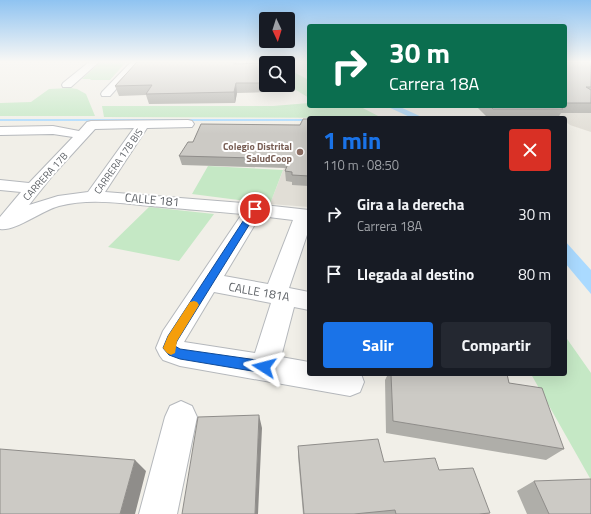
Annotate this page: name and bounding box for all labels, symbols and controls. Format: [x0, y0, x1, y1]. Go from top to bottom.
north arrow [259, 12, 295, 48]
map controls [259, 12, 295, 92]
text: 30 m [389, 31, 450, 74]
icon: right [323, 40, 375, 92]
button: search [259, 56, 295, 92]
text: Carrera 18A [389, 70, 479, 97]
text: 1 min [323, 122, 381, 158]
street label: CARRERA 17B BIS [90, 125, 147, 197]
button: close [509, 129, 551, 171]
place label: Colegio Distrital SaludCoop [223, 139, 293, 166]
marker: Colegio Distrital SaludCoop [295, 147, 305, 157]
street label: CARRERA 17B [19, 149, 71, 204]
text: 110 m · 08:50 [323, 155, 399, 175]
street label: CALLE 181 [124, 188, 180, 211]
pin [238, 192, 272, 226]
text: Gira a la derecha [357, 193, 464, 216]
icon: arrive [244, 198, 266, 220]
icon: right [323, 203, 345, 225]
text: 30 m [518, 203, 551, 226]
text: Carrera 18A [357, 216, 422, 236]
icon: arrive [323, 263, 345, 285]
text: Llegada al destino [357, 263, 474, 286]
text: 80 m [518, 263, 551, 286]
street label: CALLE 181A [227, 277, 291, 306]
button: Salir [323, 322, 433, 368]
button: Compartir [441, 322, 551, 368]
position arrow [243, 346, 285, 388]

